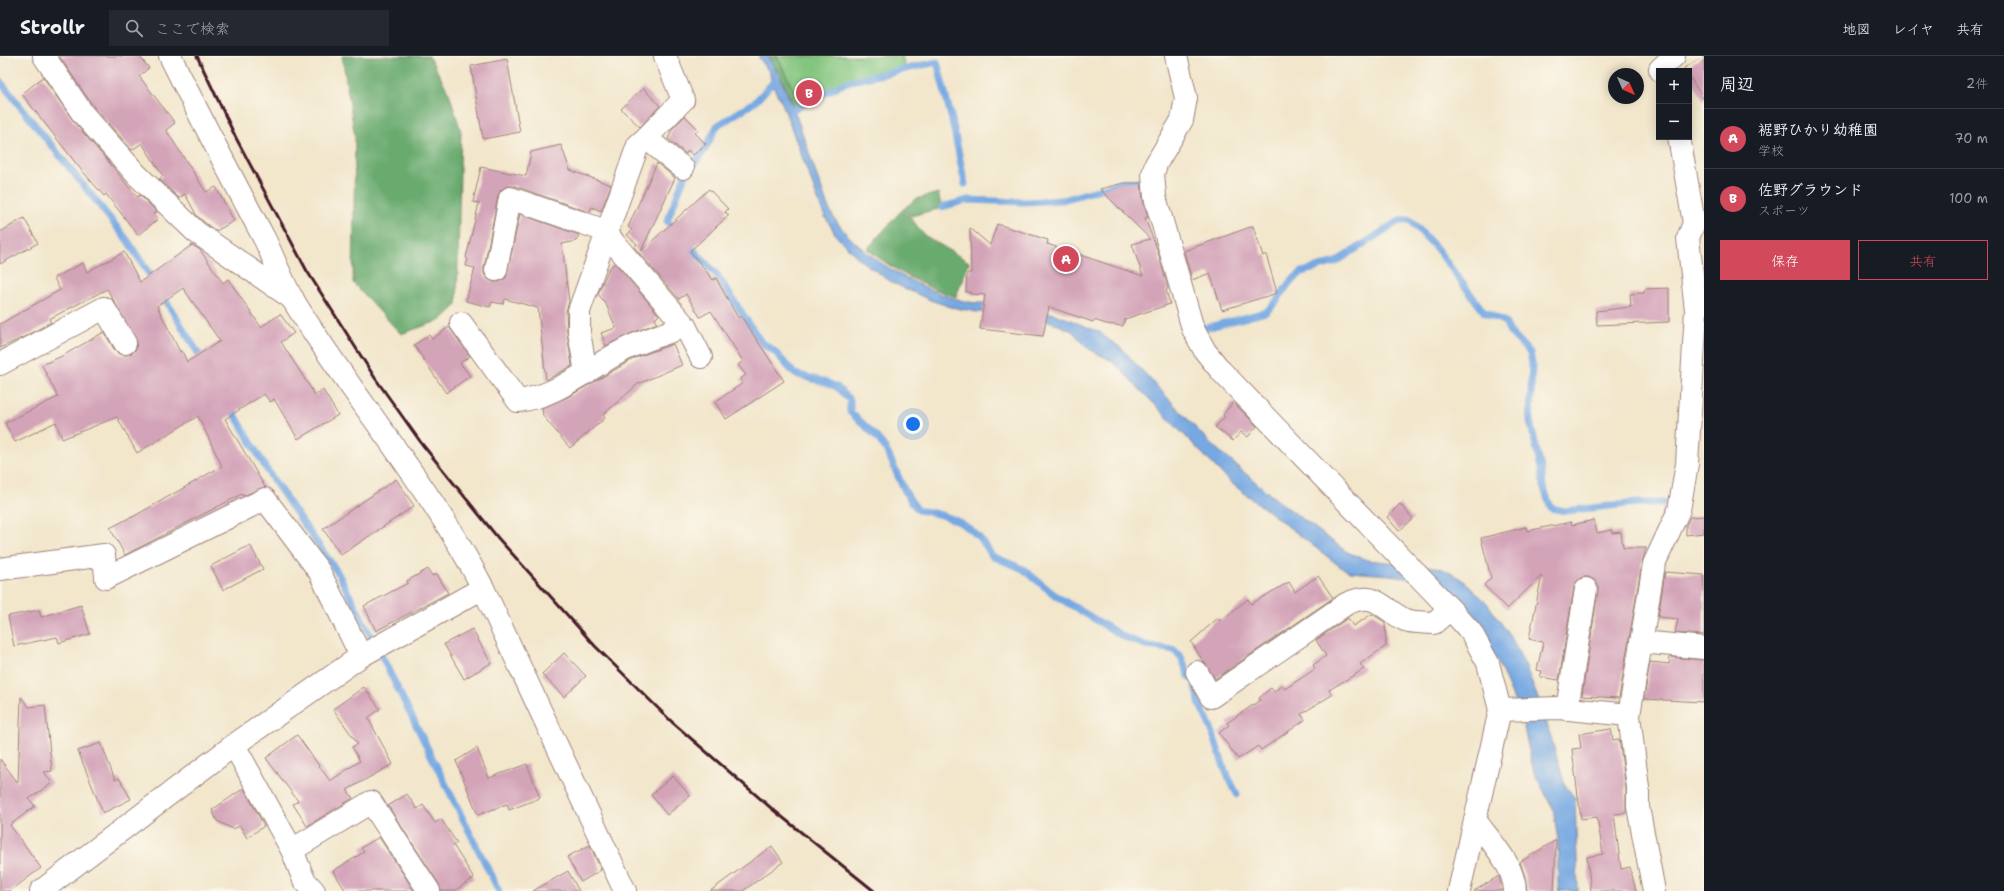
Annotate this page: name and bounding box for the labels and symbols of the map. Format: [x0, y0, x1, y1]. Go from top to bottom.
north arrow [1608, 68, 1644, 104]
pin: B [796, 78, 822, 108]
pin: A [1053, 244, 1079, 274]
your location [903, 414, 923, 434]

